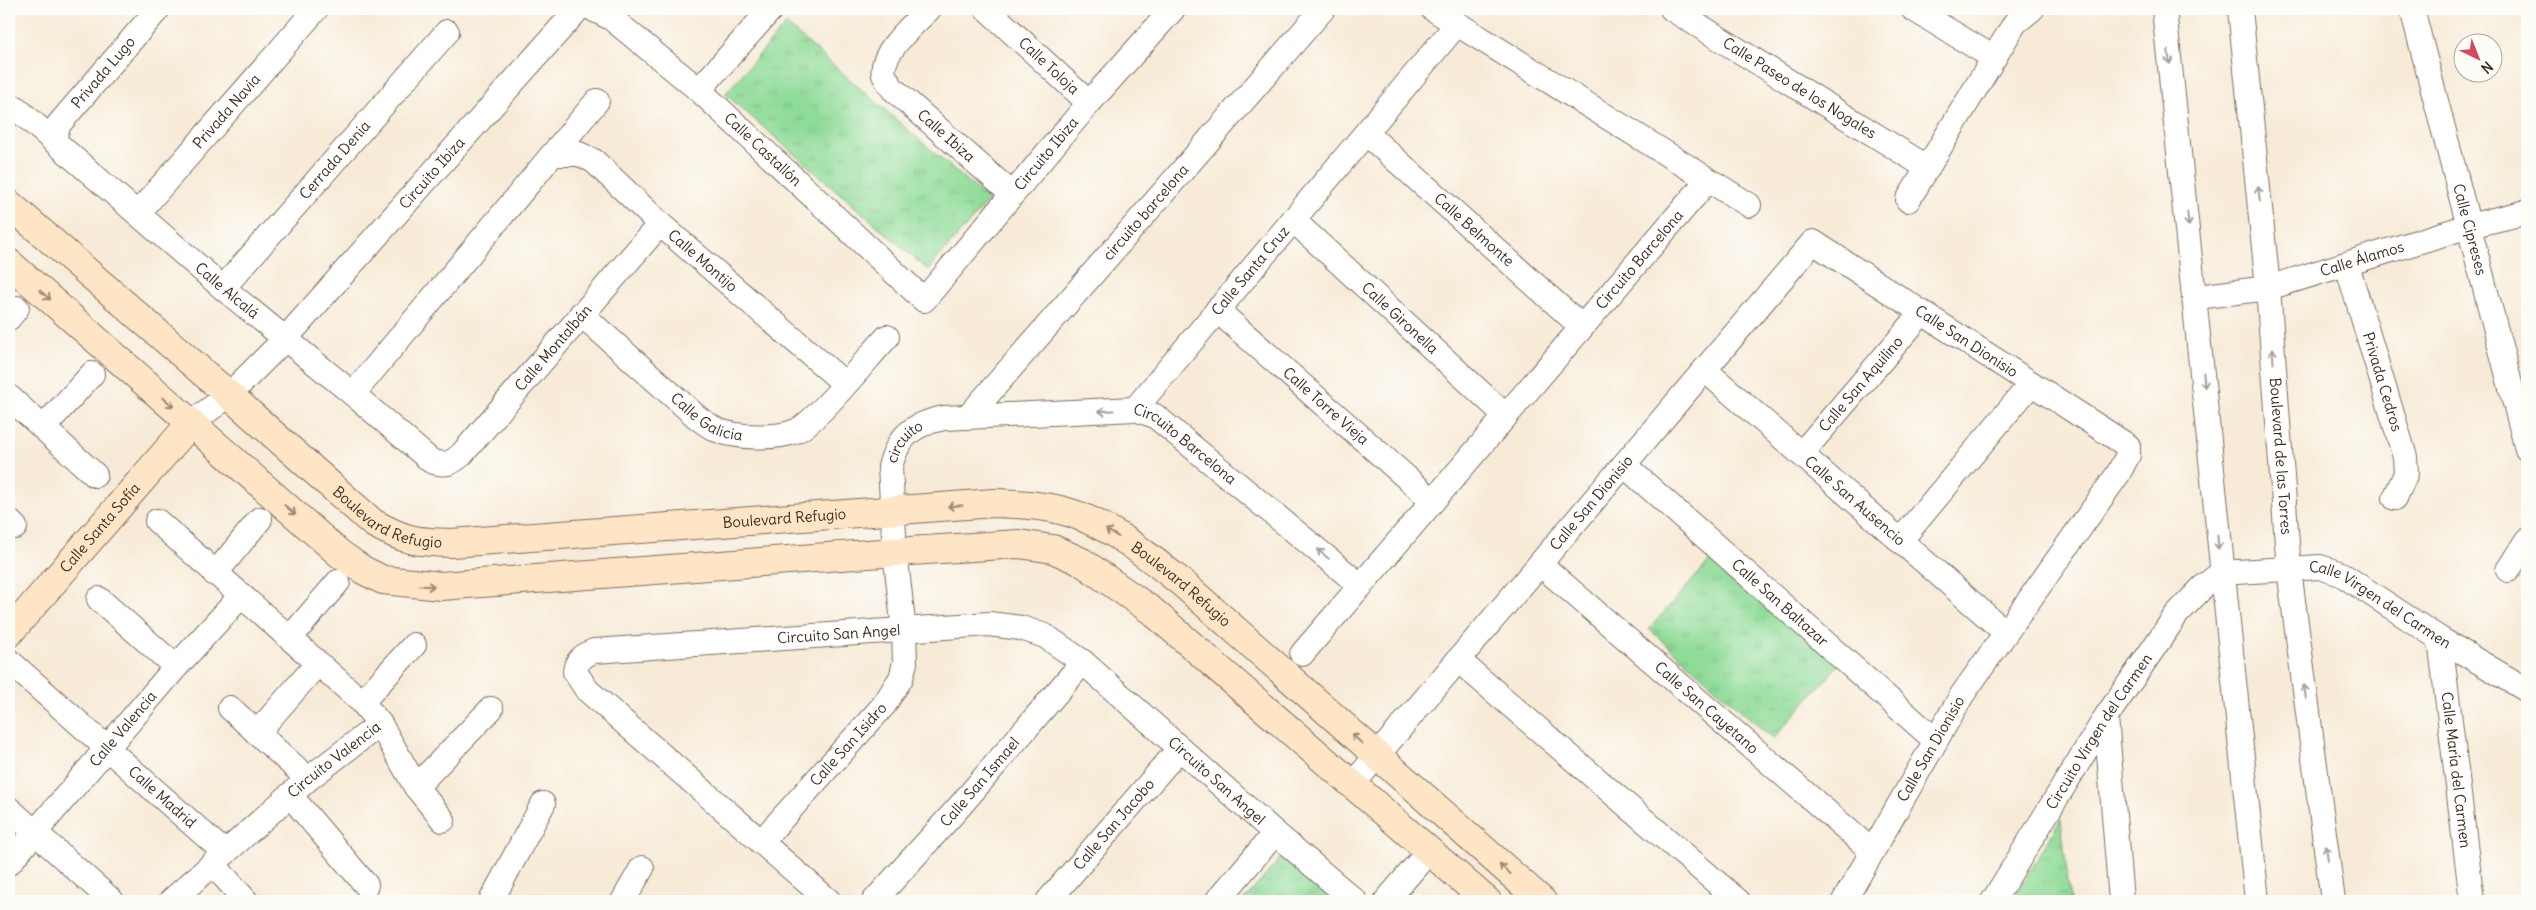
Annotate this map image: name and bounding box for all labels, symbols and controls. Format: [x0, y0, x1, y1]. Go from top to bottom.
street label: Privada Lugo [67, 32, 139, 112]
north arrow [2454, 32, 2504, 82]
street label: Calle Toloja [1015, 33, 1084, 99]
street label: Calle Paseo de los Nogales [1719, 33, 1880, 143]
one-way arrow [2164, 49, 2174, 65]
text: N [2477, 58, 2497, 77]
street label: Privada Navia [189, 69, 264, 152]
street label: Calle Ibiza [914, 105, 979, 166]
street label: Calle Castallón [720, 108, 806, 190]
street label: Circuito Ibiza [1010, 113, 1082, 194]
street label: Cerrada Denia [295, 116, 374, 203]
street label: Circuito Ibiza [395, 133, 469, 213]
street label: circuito barcelona [1099, 160, 1193, 264]
street label: Calle Cipreses [2449, 182, 2491, 278]
one-way arrow [2254, 186, 2263, 202]
street label: Calle Belmonte [1430, 189, 1518, 270]
street label: Circuito Barcelona [1591, 206, 1687, 313]
one-way arrow [2183, 210, 2193, 226]
street label: Calle Santa Cruz [1207, 222, 1293, 319]
street label: Calle Montijo [664, 225, 742, 296]
street label: Calle Álamos [2318, 237, 2406, 280]
street label: Calle Alcalá [191, 258, 263, 323]
street label: Calle Gironella [1358, 278, 1443, 358]
one-way arrow [39, 289, 52, 301]
street label: Calle Montalbán [510, 300, 596, 395]
street label: Calle San Dionisio [1911, 301, 2022, 381]
street label: Privada Cedros [2359, 330, 2407, 434]
street label: Calle San Aquilino [1814, 332, 1907, 436]
one-way arrow [2268, 348, 2278, 364]
street label: Calle Torre Vieja [1279, 363, 1373, 449]
one-way arrow [2199, 372, 2209, 388]
street label: Boulevard de las Torres [2266, 377, 2296, 535]
street label: Calle Galicia [667, 388, 744, 445]
one-way arrow [161, 397, 174, 408]
street label: Circuito Barcelona [1131, 399, 1241, 489]
one-way arrow [1099, 406, 1115, 415]
street label: circuito [882, 416, 926, 465]
street label: Calle San Dionisio [1545, 451, 1637, 554]
street label: Calle San Ausencio [1801, 451, 1909, 550]
street label: Calle Santa Sofía [55, 478, 144, 577]
street label: Boulevard Refugio [329, 482, 443, 552]
one-way arrow [948, 501, 964, 510]
one-way arrow [283, 504, 296, 515]
street label: Boulevard Refugio [722, 504, 847, 532]
one-way arrow [1106, 527, 1120, 537]
one-way arrow [2214, 534, 2223, 550]
street label: Boulevard Refugio [1128, 537, 1235, 631]
one-way arrow [1317, 549, 1330, 560]
street label: Calle San Baltazar [1728, 555, 1833, 650]
street label: Calle Virgen del Carmen [2309, 557, 2455, 653]
one-way arrow [419, 581, 435, 590]
street label: Circuito San Angel [776, 620, 901, 647]
street label: Circuito Virgen del Carmen [2042, 649, 2156, 813]
street label: Calle San Cayetano [1651, 657, 1763, 758]
one-way arrow [2300, 684, 2310, 700]
street label: Calle Valencia [85, 687, 161, 771]
street label: Calle María del Carmen [2438, 691, 2476, 849]
street label: Calle San Dionisio [1893, 692, 1969, 805]
street label: Calle San Isidro [806, 698, 891, 790]
street label: Circuito Valencia [283, 717, 385, 802]
street label: Circuito San Angel [1164, 732, 1269, 829]
street label: Calle San Ismael [936, 733, 1023, 831]
one-way arrow [1350, 733, 1363, 745]
street label: Calle Madrid [125, 762, 201, 832]
street label: Calle San Jacobo [1069, 775, 1158, 874]
one-way arrow [2322, 845, 2332, 861]
one-way arrow [1498, 863, 1511, 875]

